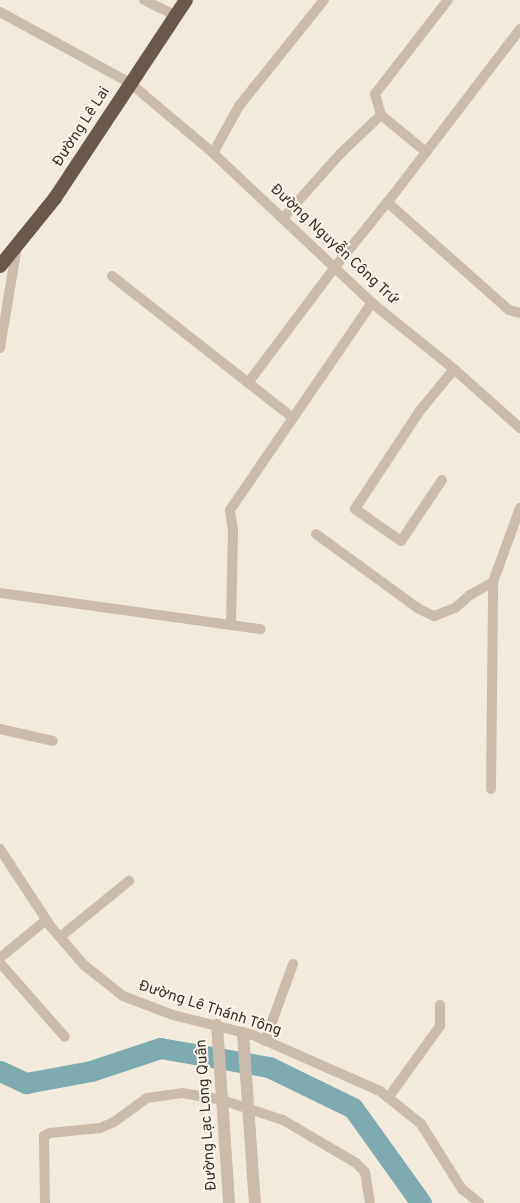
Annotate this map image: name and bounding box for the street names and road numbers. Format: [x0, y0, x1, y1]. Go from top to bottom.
street label: Đường Lê Lai [50, 84, 114, 170]
street label: Đường Nguyễn Công Trứ [266, 181, 402, 309]
street label: Đường Lê Thánh Tông [136, 977, 284, 1041]
street label: Đường Lạc Long Quân [193, 1039, 221, 1191]

